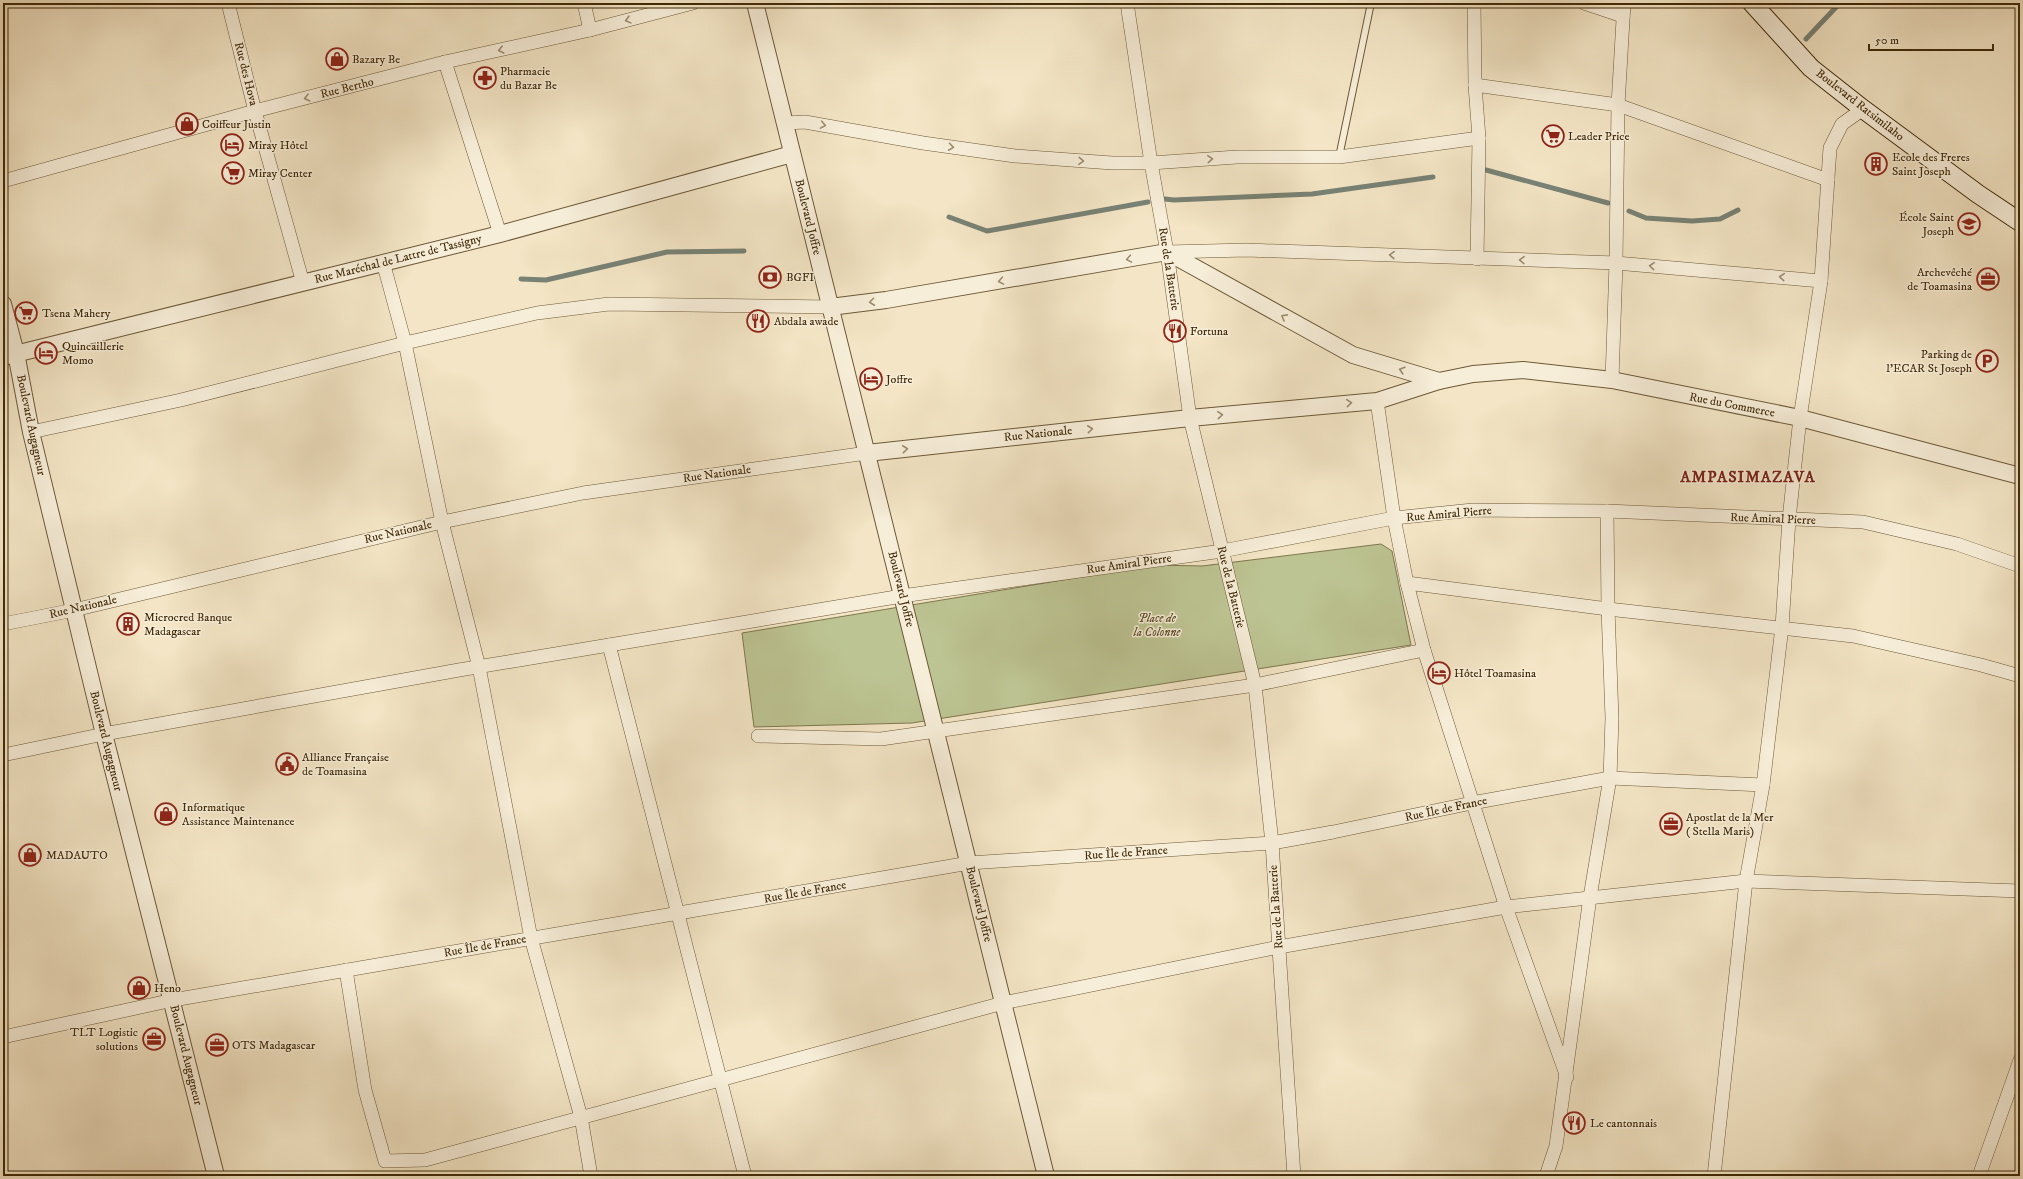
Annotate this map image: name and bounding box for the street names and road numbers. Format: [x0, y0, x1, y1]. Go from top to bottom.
street label: Rue des Hova [231, 41, 261, 108]
street label: Boulevard Ratsimilaho [1813, 66, 1907, 144]
street label: Rue Bertho [319, 74, 375, 102]
street label: Boulevard Joffre [791, 178, 825, 257]
street label: Rue de la Batterie [1155, 226, 1183, 312]
street label: Rue Maréchal de Lattre de Tassigny [313, 231, 484, 287]
street label: Boulevard Augagneur [13, 373, 49, 477]
street label: Rue du Commerce [1688, 389, 1776, 421]
street label: Rue Nationale [1003, 423, 1073, 445]
street label: Rue Nationale [682, 462, 752, 486]
street label: Rue Amiral Pierre [1406, 503, 1492, 525]
street label: Rue Amiral Pierre [1730, 510, 1816, 528]
street label: Rue Nationale [363, 517, 433, 547]
street label: Rue de la Batterie [1214, 544, 1248, 630]
street label: Boulevard Joffre [884, 550, 918, 629]
street label: Rue Amiral Pierre [1086, 551, 1173, 577]
street label: Rue Nationale [48, 592, 118, 622]
street label: Boulevard Augagneur [86, 689, 126, 793]
street label: Rue Île de France [1404, 793, 1488, 825]
street label: Rue Île de France [1084, 843, 1168, 863]
street label: Boulevard Joffre [962, 865, 996, 944]
street label: Rue de la Batterie [1266, 865, 1286, 949]
street label: Rue Île de France [763, 877, 847, 907]
street label: Rue Île de France [443, 931, 527, 961]
street label: Boulevard Augagneur [166, 1003, 206, 1107]

